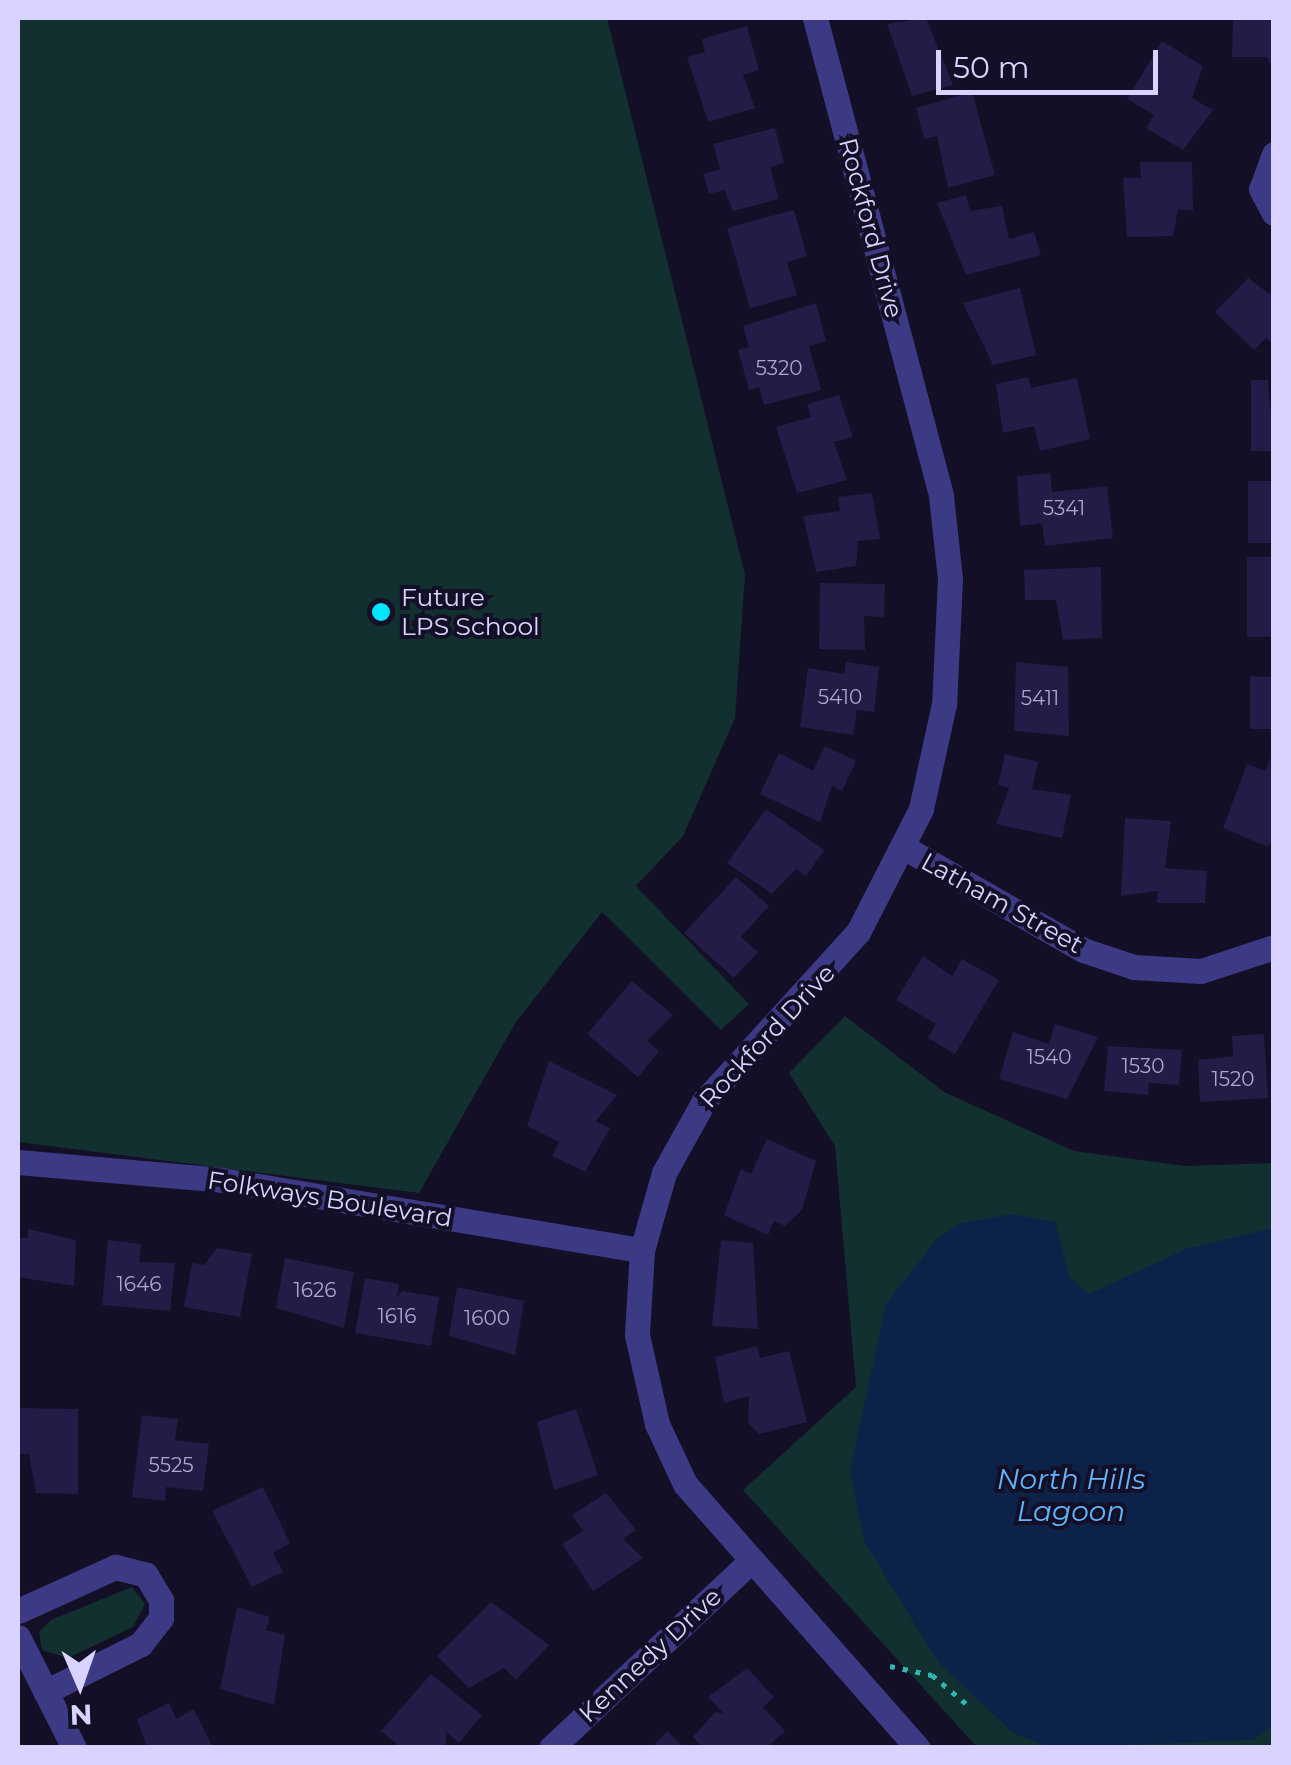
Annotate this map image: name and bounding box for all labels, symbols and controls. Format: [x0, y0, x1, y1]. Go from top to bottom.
scale bar [941, 30, 1164, 92]
text: 50 m [953, 49, 1030, 86]
street label: Rockford Drive [833, 135, 909, 321]
house number: 5320 [756, 356, 802, 380]
house number: 5341 [1043, 496, 1085, 520]
place label: Future LPS School [401, 583, 540, 642]
marker: Future LPS School [370, 601, 392, 623]
house number: 5410 [818, 685, 862, 709]
house number: 5411 [1021, 686, 1059, 710]
street label: Latham Street [916, 846, 1088, 960]
street label: Rockford Drive [693, 958, 841, 1114]
house number: 1540 [1027, 1045, 1071, 1069]
house number: 1530 [1122, 1054, 1164, 1078]
house number: 1520 [1212, 1067, 1254, 1091]
street label: Folkways Boulevard [206, 1165, 454, 1233]
house number: 1646 [117, 1272, 161, 1296]
house number: 1626 [294, 1278, 336, 1302]
house number: 1616 [378, 1304, 416, 1328]
house number: 1600 [464, 1306, 510, 1330]
house number: 5525 [148, 1453, 194, 1477]
water label: North Hills Lagoon [997, 1462, 1145, 1528]
street label: Kennedy Drive [573, 1581, 727, 1729]
north arrow [30, 1635, 130, 1735]
text: N [69, 1698, 93, 1732]

